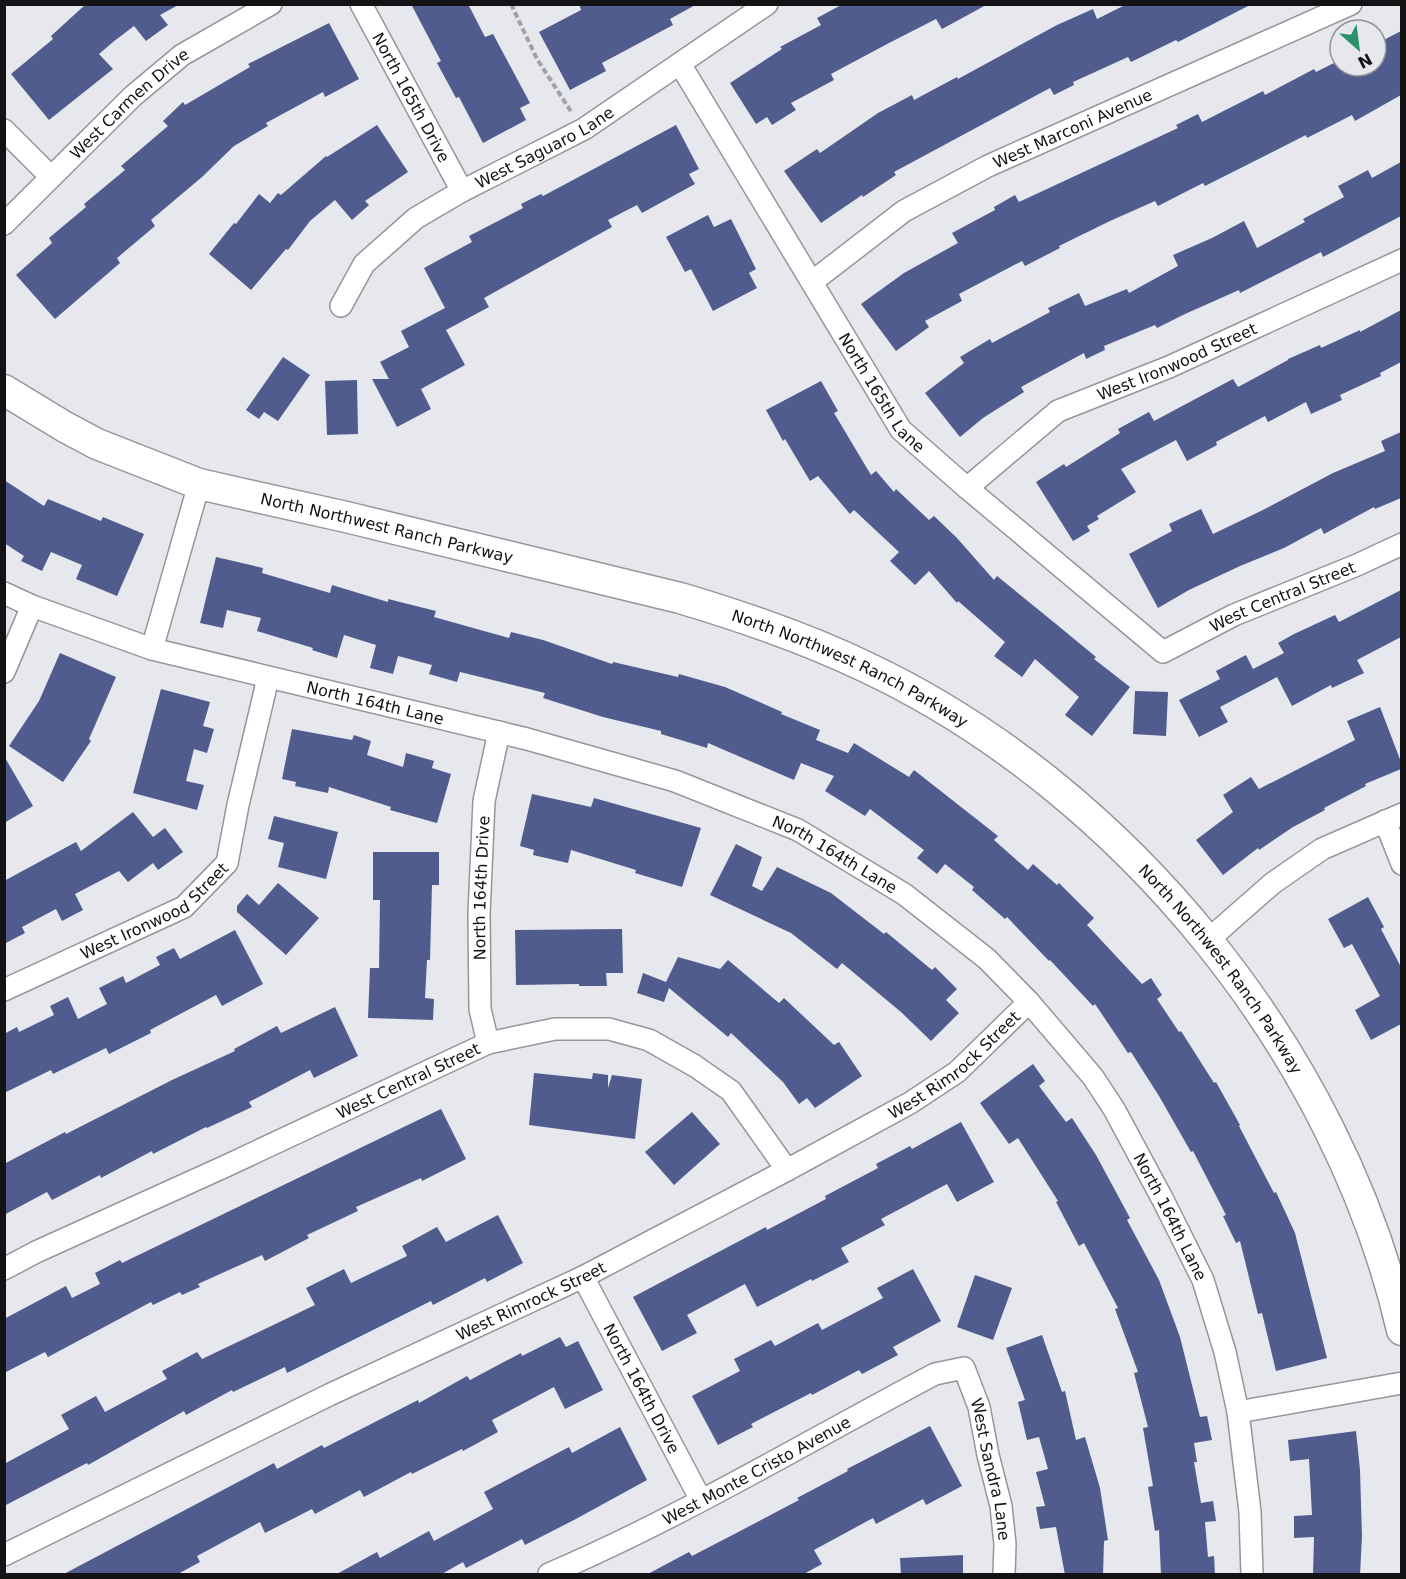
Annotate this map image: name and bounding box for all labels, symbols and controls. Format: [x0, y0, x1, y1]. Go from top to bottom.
north arrow [1328, 18, 1388, 78]
street label: North 165th Drive [368, 29, 454, 166]
street label: West Carmen Drive [66, 44, 192, 163]
text: N [1354, 49, 1375, 72]
street label: West Marconi Avenue [990, 85, 1155, 172]
street label: West Saguaro Lane [472, 103, 617, 193]
street label: West Ironwood Street [1095, 319, 1260, 405]
street label: North 165th Lane [835, 330, 929, 457]
street label: North Northwest Ranch Parkway [259, 489, 515, 567]
street label: West Central Street [1207, 558, 1358, 636]
street label: North Northwest Ranch Parkway [729, 606, 972, 732]
street label: North 164th Lane [305, 677, 446, 729]
street label: North 164th Lane [770, 812, 900, 898]
street label: North 164th Drive [470, 815, 493, 960]
street label: West Ironwood Street [77, 859, 232, 963]
street label: North Northwest Ranch Parkway [1135, 861, 1306, 1077]
street label: West Rimrock Street [885, 1007, 1024, 1123]
street label: West Central Street [333, 1039, 483, 1123]
street label: North 164th Lane [1129, 1150, 1211, 1284]
street label: West Rimrock Street [453, 1258, 609, 1345]
street label: North 164th Drive [599, 1320, 684, 1457]
street label: West Sandra Lane [967, 1396, 1014, 1542]
street label: West Monte Cristo Avenue [660, 1412, 854, 1529]

